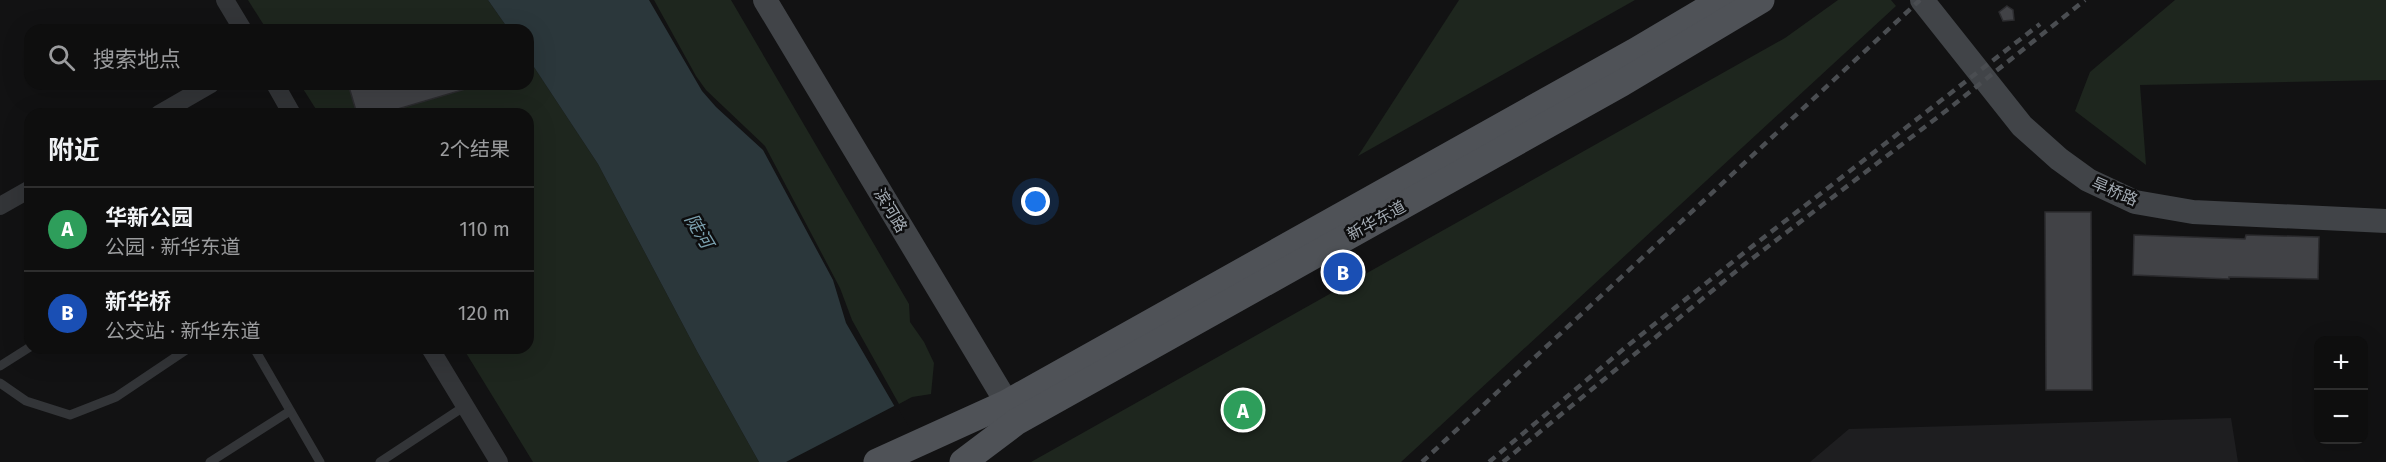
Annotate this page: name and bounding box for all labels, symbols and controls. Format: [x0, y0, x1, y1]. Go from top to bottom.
search box [24, 24, 534, 90]
icon: search [45, 41, 78, 74]
text: 搜索地点 [93, 46, 181, 73]
text: 附近 [48, 135, 100, 166]
text: 2个结果 [440, 137, 510, 161]
street label: 旱桥路 [2089, 173, 2141, 210]
street label: 滨河路 [870, 185, 911, 236]
your location [1021, 187, 1050, 216]
street label: 新华东道 [1344, 197, 1409, 244]
text: 华新公园 [105, 204, 193, 231]
water label: 陡河 [680, 210, 719, 255]
text: A [62, 217, 73, 241]
text: 110 m [459, 217, 510, 241]
text: 公园 · 新华东道 [105, 235, 240, 259]
pin: B [1324, 250, 1362, 294]
text: 新华桥 [105, 288, 171, 315]
text: B [61, 301, 74, 325]
text: 120 m [458, 301, 510, 325]
text: 公交站 · 新华东道 [105, 319, 260, 343]
map controls [2314, 336, 2368, 444]
button: + [2314, 336, 2368, 390]
pin: A [1224, 388, 1262, 432]
button: − [2314, 390, 2368, 444]

